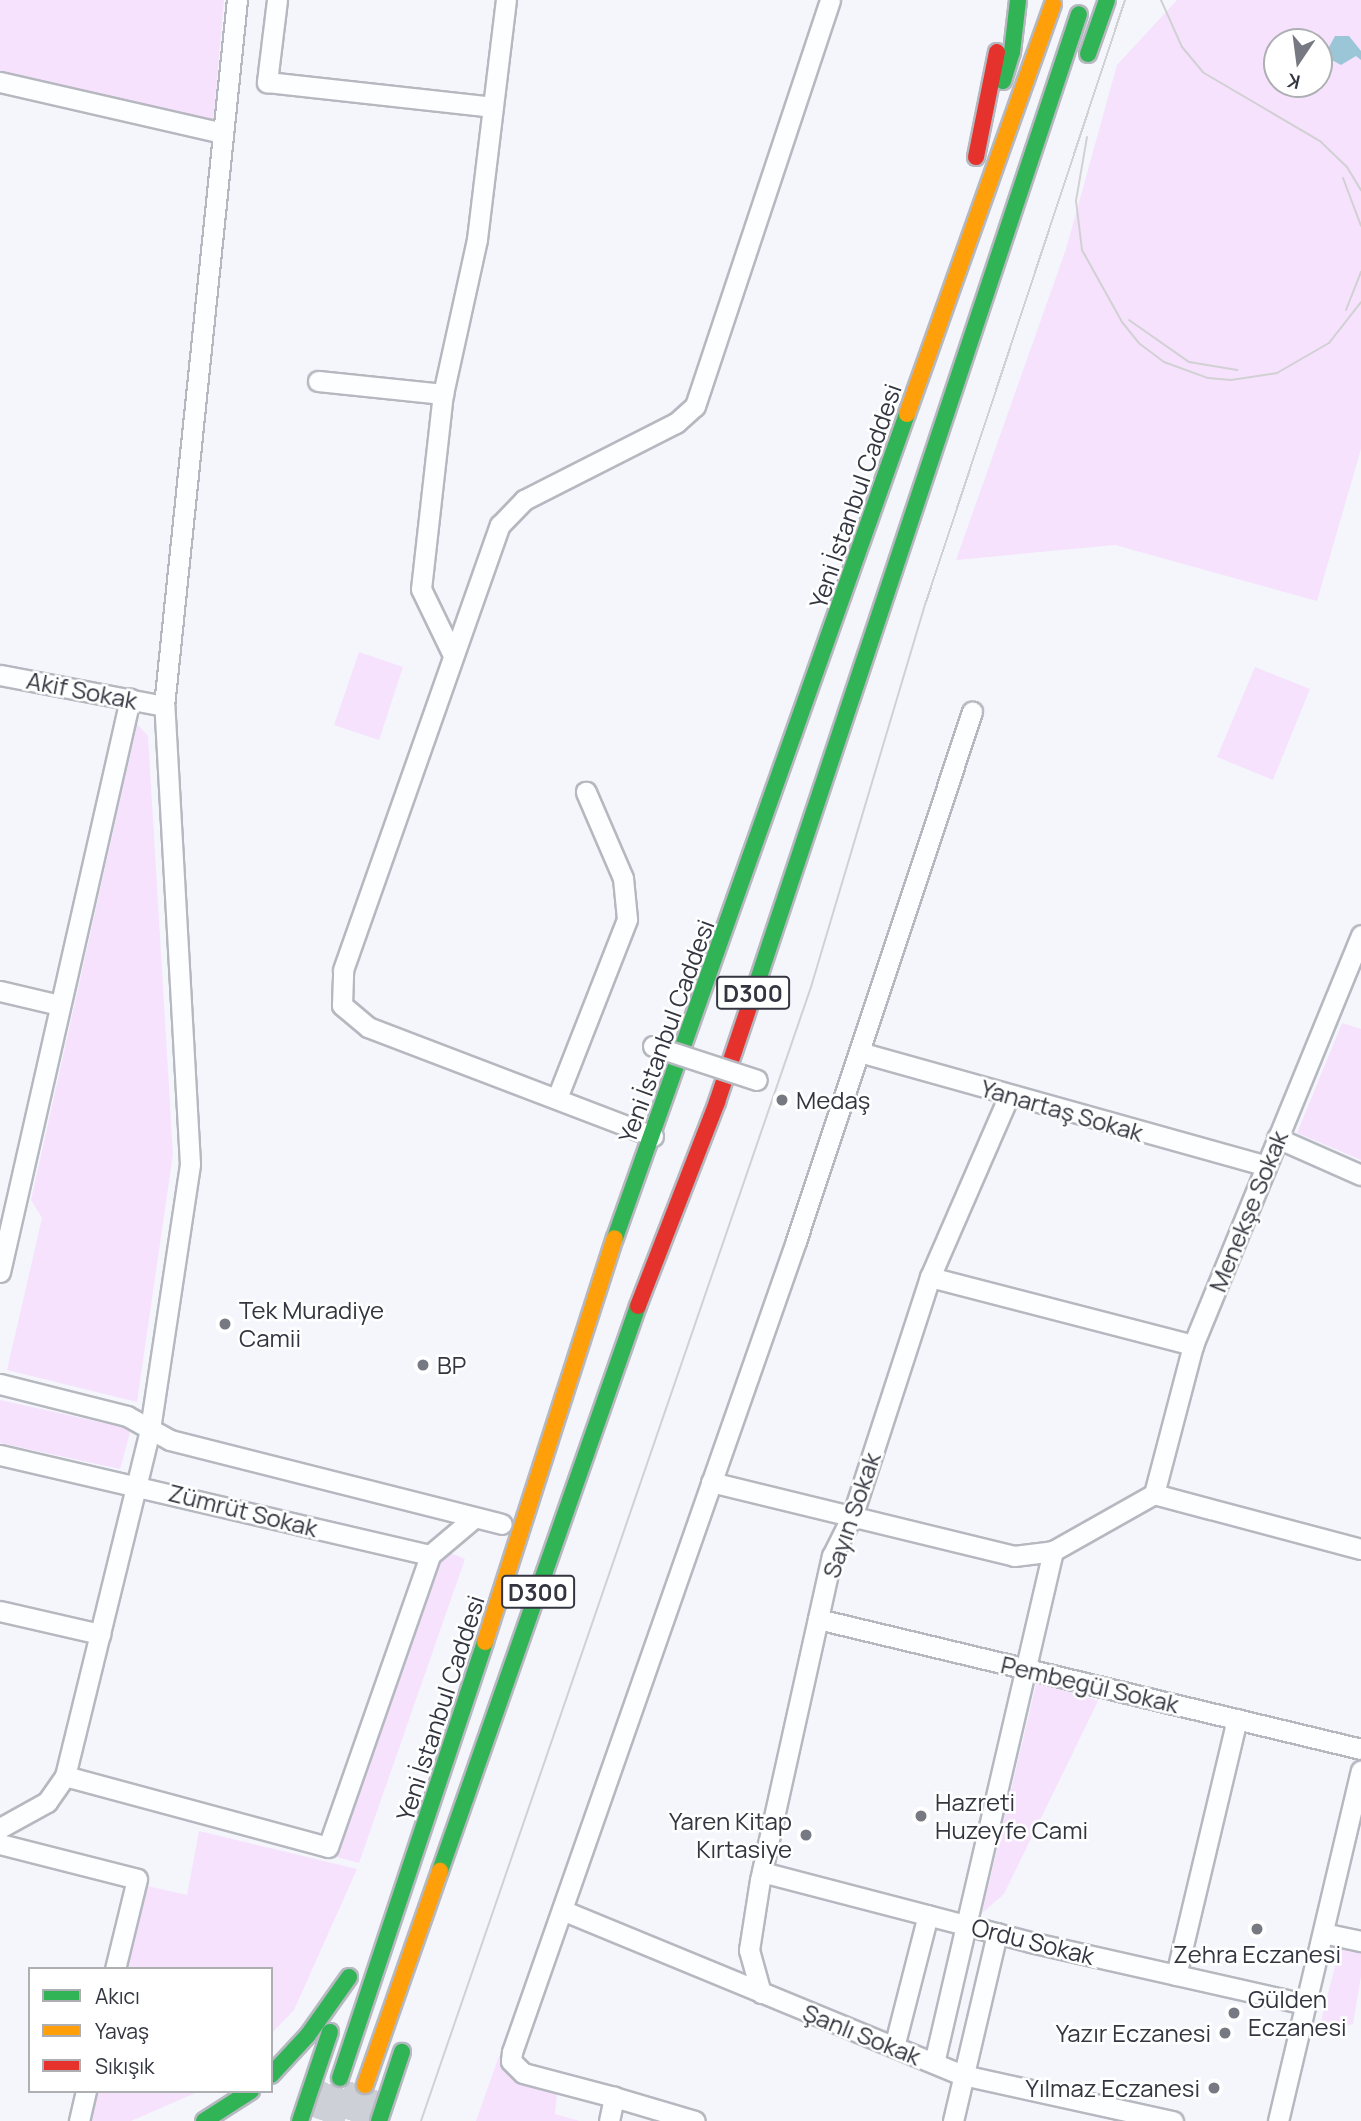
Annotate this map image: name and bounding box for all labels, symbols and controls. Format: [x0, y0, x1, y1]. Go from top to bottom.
north arrow [1263, 28, 1333, 98]
text: K [1285, 67, 1303, 96]
street label: Yeni İstanbul Caddesi [803, 380, 907, 612]
street label: Akif Sokak [24, 665, 140, 715]
street label: Yeni İstanbul Caddesi [612, 916, 720, 1146]
road number: D300 [714, 974, 792, 1012]
street label: Yanartaş Sokak [978, 1073, 1146, 1147]
place label: Medaş [796, 1086, 870, 1114]
marker: Medaş [774, 1092, 790, 1108]
street label: Menekşe Sokak [1203, 1126, 1293, 1296]
place label: Tek Muradiye Camii [239, 1296, 384, 1352]
marker: Tek Muradiye Camii [217, 1316, 233, 1332]
place label: BP [437, 1351, 466, 1379]
marker: BP [415, 1357, 431, 1373]
street label: Sayın Sokak [816, 1448, 886, 1582]
street label: Zümrüt Sokak [165, 1478, 321, 1542]
road number: D300 [500, 1572, 576, 1611]
street label: Yeni İstanbul Caddesi [390, 1592, 490, 1824]
street label: Pembegül Sokak [998, 1650, 1182, 1718]
place label: Hazreti Huzeyfe Cami [935, 1788, 1088, 1844]
place label: Yaren Kitap Kırtasiye [669, 1807, 792, 1863]
marker: Hazreti Huzeyfe Cami [913, 1808, 929, 1824]
marker: Yaren Kitap Kırtasiye [798, 1827, 814, 1843]
street label: Ordu Sokak [969, 1912, 1097, 1970]
marker: Zehra Eczanesi [1249, 1921, 1265, 1937]
place label: Zehra Eczanesi [1173, 1940, 1341, 1968]
legend [28, 1967, 273, 2093]
text: Akıcı [95, 1982, 140, 2010]
place label: Gülden Eczanesi [1248, 1985, 1347, 2041]
street label: Şanlı Sokak [799, 1997, 925, 2071]
marker: Gülden Eczanesi [1226, 2005, 1242, 2021]
text: Yavaş [95, 2017, 149, 2045]
place label: Yazır Eczanesi [1056, 2019, 1211, 2047]
marker: Yazır Eczanesi [1217, 2025, 1233, 2041]
text: Sıkışık [95, 2052, 155, 2080]
place label: Yılmaz Eczanesi [1026, 2074, 1200, 2102]
marker: Yılmaz Eczanesi [1206, 2080, 1222, 2096]

